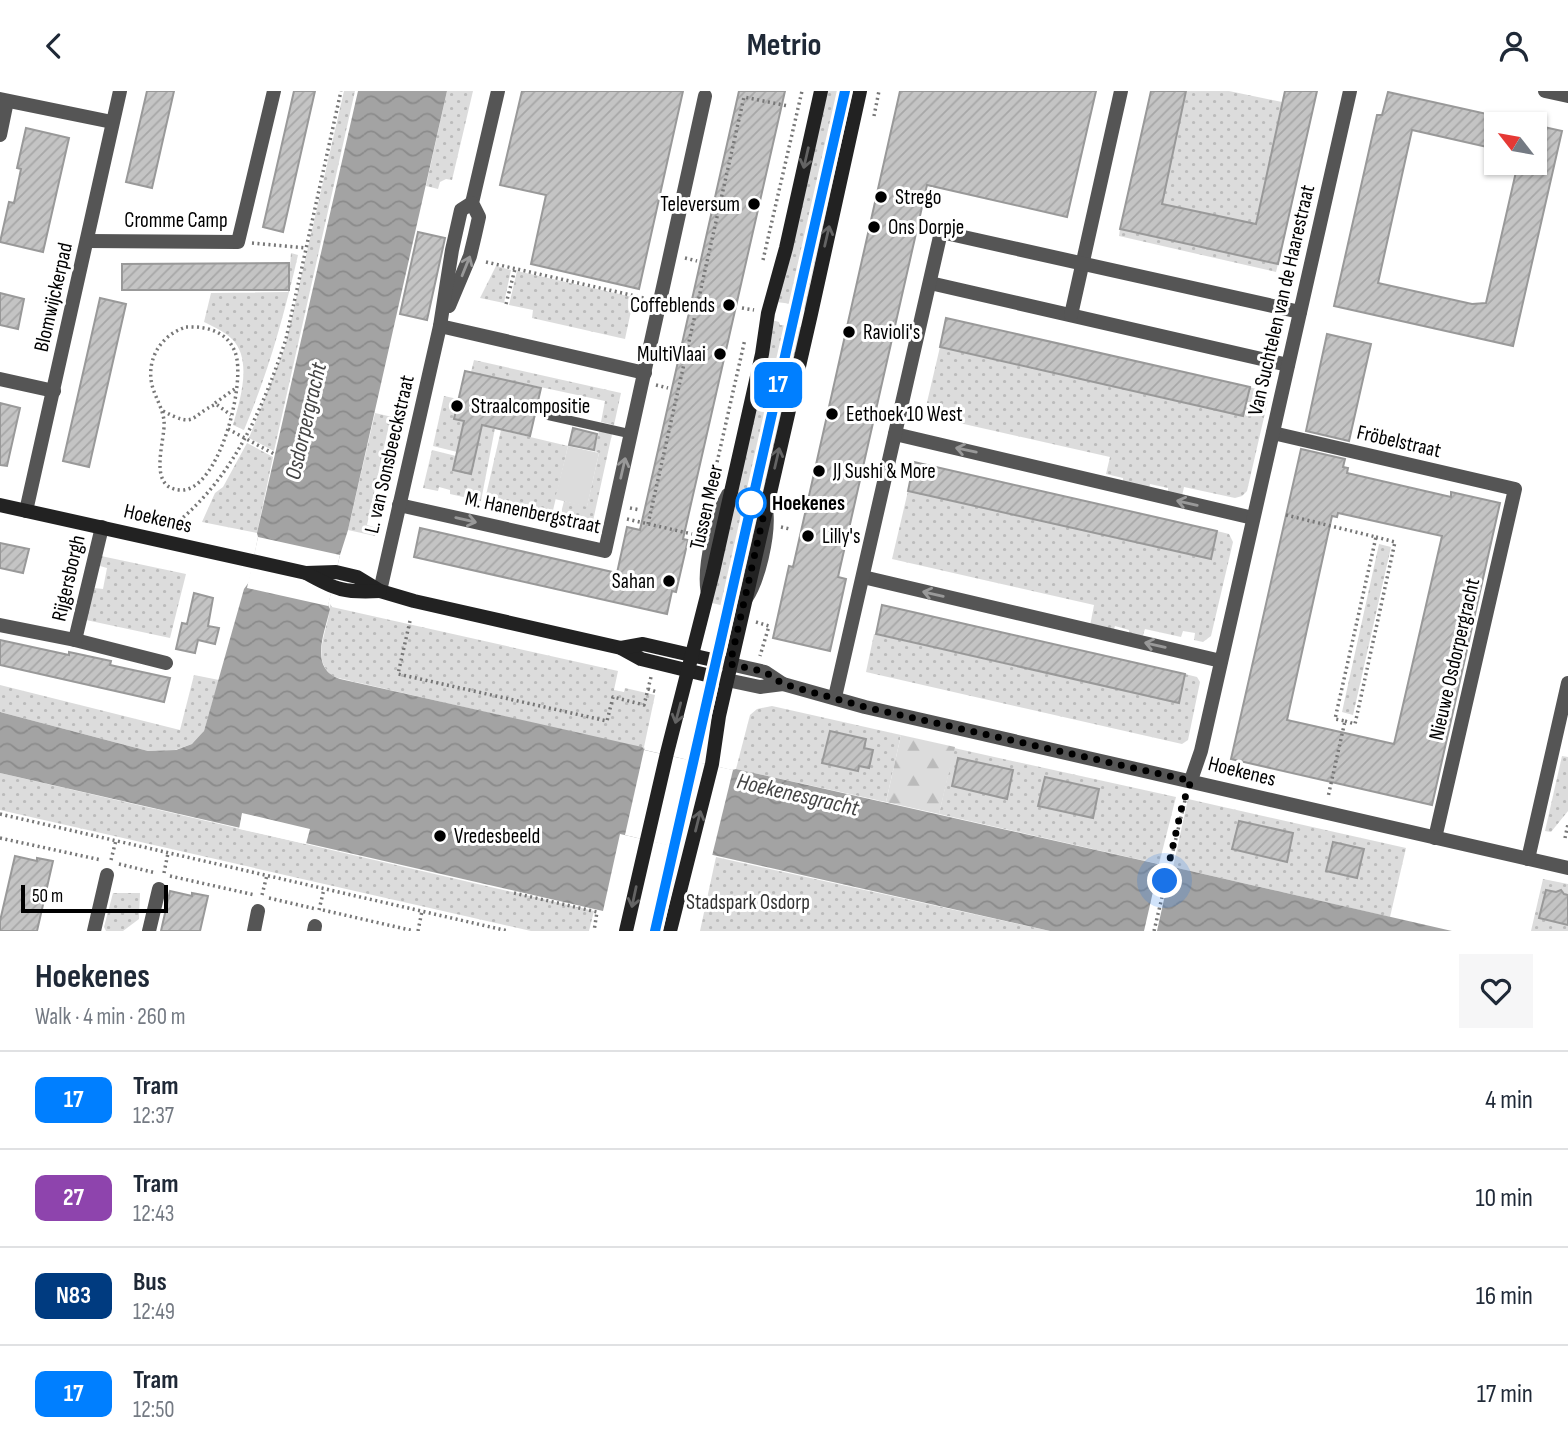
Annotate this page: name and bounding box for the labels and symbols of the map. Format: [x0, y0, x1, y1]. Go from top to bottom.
north arrow [1484, 112, 1547, 175]
one-way arrow [799, 146, 813, 169]
street label: Van Suchtelen van de Haarestraat [1243, 182, 1320, 418]
place label: Strego [895, 185, 942, 210]
marker: Strego [873, 189, 889, 205]
place label: Televersum [660, 192, 740, 217]
marker: Televersum [746, 196, 762, 212]
street label: Cromme Camp [124, 208, 228, 233]
place label: Ons Dorpje [888, 215, 964, 240]
marker: Ons Dorpje [866, 219, 882, 235]
one-way arrow [821, 225, 834, 248]
street label: Blomwijckerpad [29, 240, 78, 354]
one-way arrow [460, 255, 473, 277]
place label: Coffeblends [630, 293, 715, 318]
marker: Coffeblends [721, 297, 737, 313]
place label: Ravioli's [863, 320, 920, 345]
marker: Ravioli's [841, 324, 857, 340]
place label: MultiVlaai [637, 342, 706, 367]
marker: MultiVlaai [712, 346, 728, 362]
water label: Osdorpergracht [279, 359, 333, 482]
line badge: 17 [746, 362, 810, 408]
street label: L. van Sonsbeeckstraat [359, 373, 420, 536]
place label: Straalcompositie [471, 394, 590, 419]
marker: Straalcompositie [449, 398, 465, 414]
place label: Eethoek 10 West [846, 402, 963, 427]
marker: Eethoek 10 West [824, 406, 840, 422]
street label: Fröbelstraat [1354, 420, 1443, 463]
one-way arrow [955, 443, 978, 456]
one-way arrow [771, 447, 784, 469]
one-way arrow [617, 457, 631, 480]
place label: JJ Sushi & More [832, 459, 936, 484]
street label: Tussen Meer [685, 462, 728, 552]
marker: JJ Sushi & More [811, 463, 827, 479]
street label: M. Hanenbergstraat [463, 486, 603, 539]
marker: Hoekenes [736, 488, 766, 518]
place label: Hoekenes [772, 491, 845, 516]
one-way arrow [1176, 495, 1199, 509]
street label: Hoekenes [121, 499, 194, 538]
one-way arrow [454, 514, 477, 527]
place label: Lilly's [822, 524, 860, 549]
marker: Lilly's [800, 528, 816, 544]
street label: Rijgersborgh [46, 533, 91, 624]
place label: Sahan [612, 569, 655, 594]
marker: Sahan [661, 573, 677, 589]
street label: Nieuwe Osdorpergracht [1424, 576, 1485, 743]
one-way arrow [922, 587, 945, 600]
one-way arrow [1144, 638, 1167, 651]
one-way arrow [671, 701, 684, 724]
street label: Hoekenes [1205, 751, 1278, 792]
water label: Hoekenesgracht [734, 767, 862, 823]
one-way arrow [692, 810, 705, 833]
place label: Vredesbeeld [454, 824, 540, 849]
marker: Vredesbeeld [432, 828, 448, 844]
your location [1147, 863, 1182, 898]
scale bar [21, 882, 168, 914]
one-way arrow [626, 885, 640, 908]
park label: Stadspark Osdorp [686, 890, 810, 915]

